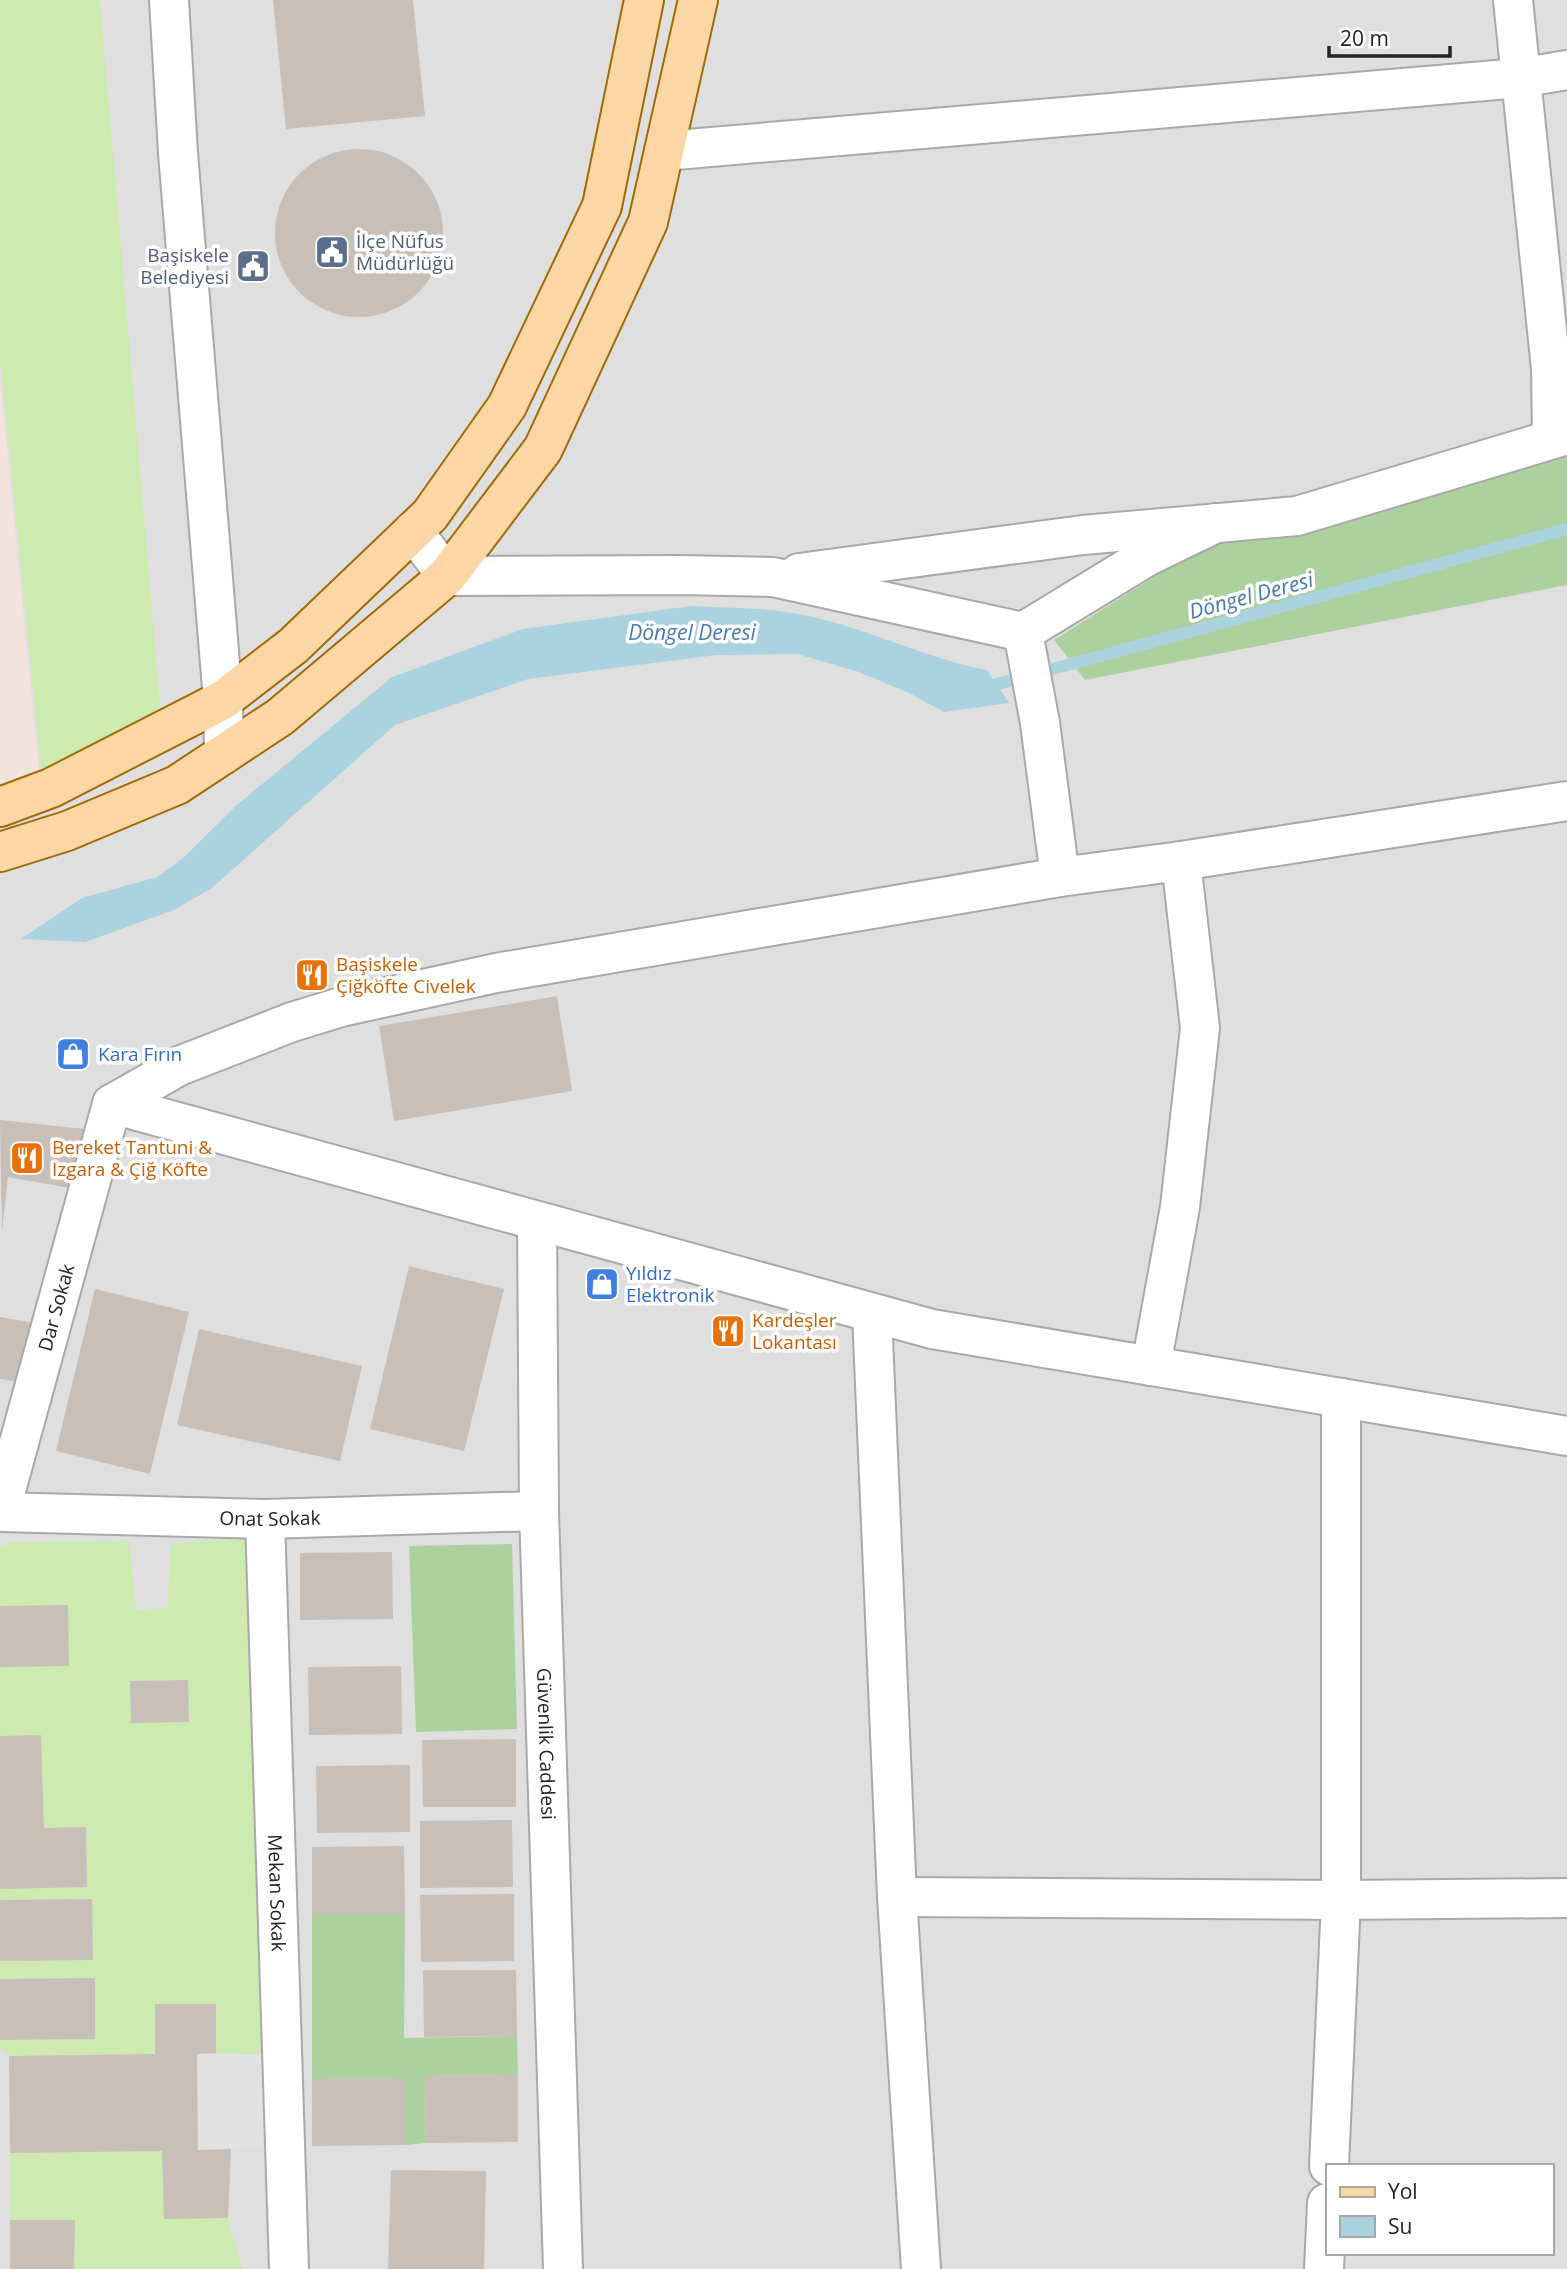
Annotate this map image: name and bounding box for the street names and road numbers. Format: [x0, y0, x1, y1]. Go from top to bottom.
street label: Dar Sokak [32, 1261, 81, 1354]
street label: Onat Sokak [219, 1504, 321, 1532]
street label: Güvenlik Caddesi [531, 1667, 562, 1820]
street label: Mekan Sokak [262, 1834, 292, 1952]

